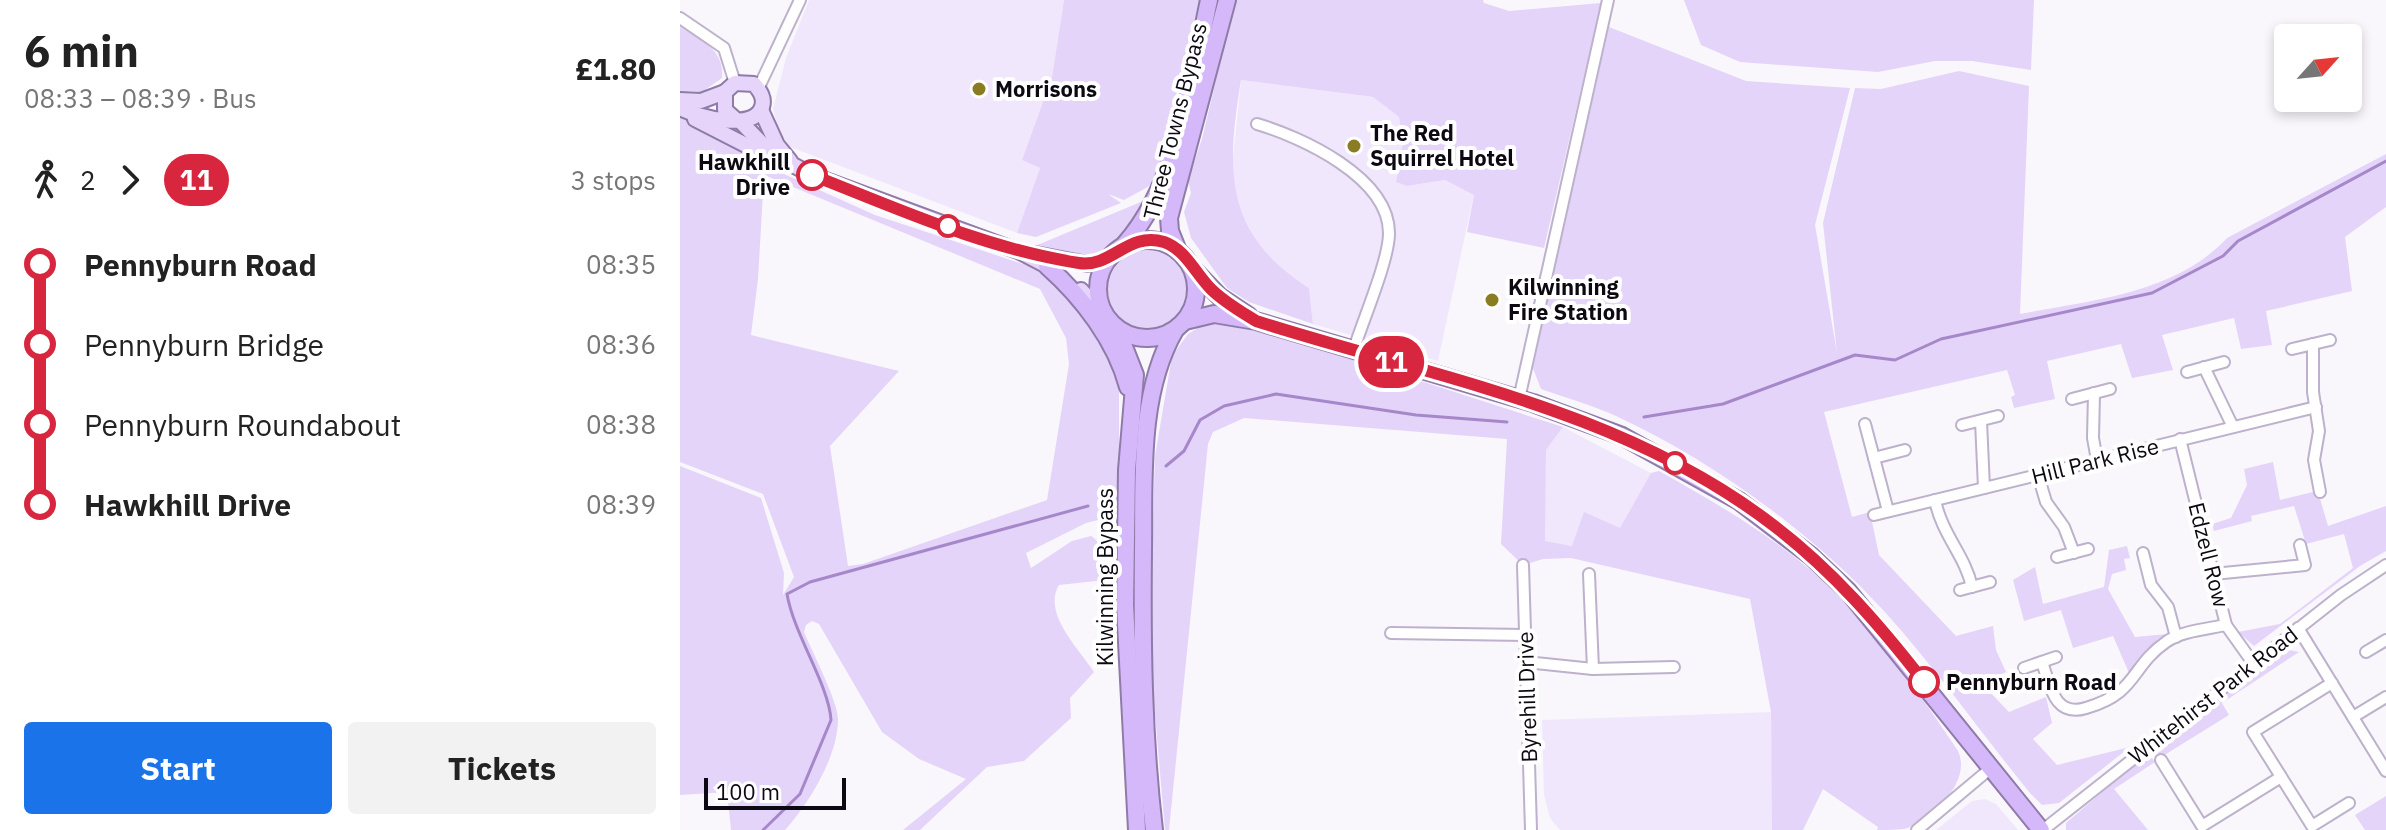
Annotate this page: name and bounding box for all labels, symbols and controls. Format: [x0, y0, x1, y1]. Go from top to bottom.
street label: Three Towns Bypass [1136, 19, 1213, 222]
text: 6 min [24, 22, 139, 79]
north arrow [2274, 24, 2362, 112]
map controls [2274, 24, 2362, 112]
text: £1.80 [575, 49, 656, 88]
place label: Morrisons [995, 74, 1097, 103]
marker: Morrisons [970, 80, 988, 98]
text: 08:33 – 08:39 · Bus [24, 81, 257, 115]
place label: The Red Squirrel Hotel [1370, 118, 1514, 172]
marker: The Red Squirrel Hotel [1345, 137, 1363, 155]
place label: Hawkhill Drive [698, 147, 790, 201]
icon: walk [24, 158, 68, 202]
icon: forward [108, 158, 152, 202]
marker: Hawkhill Drive [797, 160, 827, 190]
text: 11 [180, 161, 213, 198]
text: 2 [80, 163, 96, 197]
text: 3 stops [570, 163, 656, 197]
unlabelled marker [937, 215, 959, 237]
text: Pennyburn Road [84, 245, 317, 284]
text: 08:35 [586, 247, 656, 281]
place label: Kilwinning Fire Station [1508, 272, 1628, 326]
marker: Kilwinning Fire Station [1483, 291, 1501, 309]
text: Pennyburn Bridge [84, 325, 324, 364]
text: 08:36 [586, 327, 656, 361]
line badge: 11 [1355, 336, 1427, 388]
text: 11 [1374, 343, 1408, 380]
text: Pennyburn Roundabout [84, 405, 401, 444]
text: 08:38 [586, 407, 656, 441]
street label: Hill Park Rise [2028, 431, 2162, 490]
unlabelled marker [1664, 452, 1686, 474]
text: Hawkhill Drive [84, 485, 291, 524]
text: 08:39 [586, 487, 656, 521]
street label: Kilwinning Bypass [1090, 488, 1119, 666]
street label: Edzell Row [2182, 499, 2237, 611]
street label: Whitehirst Park Road [2122, 619, 2303, 770]
street label: Byrehill Drive [1510, 631, 1543, 763]
marker: Pennyburn Road [1909, 667, 1939, 697]
place label: Pennyburn Road [1946, 667, 2117, 696]
button: Start [24, 722, 332, 814]
button: Tickets [348, 722, 656, 814]
scale bar [704, 774, 846, 810]
text: 100 m [716, 777, 780, 806]

